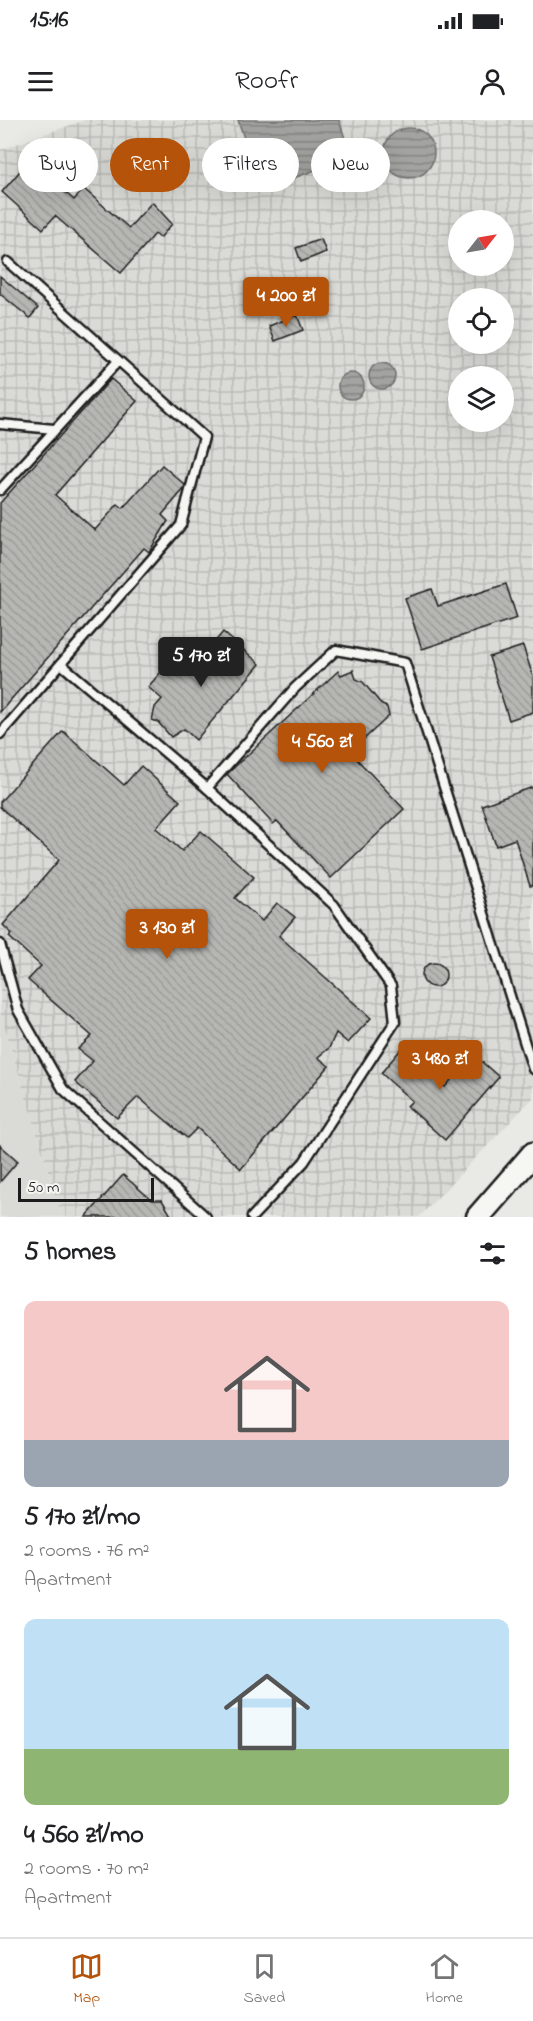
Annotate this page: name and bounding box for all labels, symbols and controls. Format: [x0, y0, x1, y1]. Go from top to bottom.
text: 15:16 [30, 5, 68, 37]
text: Roofr [235, 62, 298, 101]
icon: menu [24, 65, 57, 98]
icon: person [476, 65, 509, 98]
chip: Buy [18, 138, 98, 192]
chip: Rent [110, 138, 190, 192]
chip: Filters [202, 138, 299, 192]
chip: New [311, 138, 390, 192]
north arrow [448, 210, 514, 276]
map controls [448, 210, 514, 432]
pin: 4 200 zł [224, 277, 348, 328]
text: 4 200 zł [257, 282, 315, 311]
button: locate [448, 288, 514, 354]
button: layers [448, 366, 514, 432]
pin: 5 170 zł [139, 637, 263, 688]
text: 5 170 zł [172, 642, 230, 671]
pin: 4 560 zł [260, 723, 384, 774]
text: 4 560 zł [292, 728, 352, 757]
pin: 3 130 zł [105, 909, 229, 960]
text: 3 130 zł [140, 914, 194, 943]
pin: 3 480 zł [378, 1040, 502, 1091]
text: 3 480 zł [412, 1045, 468, 1074]
scale bar [18, 1175, 154, 1202]
text: 50 m [27, 1176, 59, 1200]
text: 5 homes [24, 1234, 116, 1272]
icon: filters [476, 1237, 509, 1270]
icon: home [213, 1340, 321, 1448]
text: 5 170 zł/mo [24, 1499, 141, 1537]
text: 2 rooms · 76 m² [24, 1537, 149, 1566]
text: Apartment [24, 1566, 112, 1595]
icon: home [213, 1658, 321, 1766]
text: 4 560 zł/mo [24, 1817, 144, 1855]
text: 2 rooms · 70 m² [24, 1855, 149, 1884]
text: Apartment [24, 1884, 112, 1913]
tab: Map [70, 1950, 103, 2010]
tab: Saved [244, 1950, 285, 2010]
tab: Home [426, 1950, 463, 2010]

